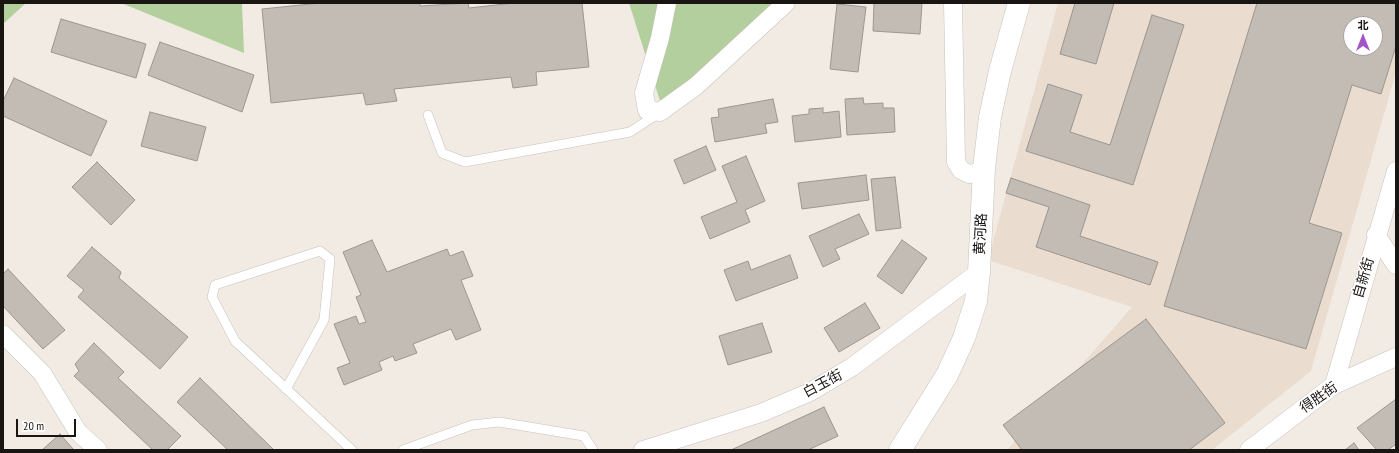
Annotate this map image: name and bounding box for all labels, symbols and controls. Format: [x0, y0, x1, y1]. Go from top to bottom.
north arrow [1343, 16, 1383, 56]
text: 北 [1358, 18, 1369, 32]
street label: 黄河路 [972, 213, 990, 255]
street label: 自新街 [1350, 255, 1378, 301]
street label: 白玉街 [801, 367, 845, 401]
street label: 得胜街 [1297, 379, 1341, 417]
scale bar [18, 411, 78, 437]
text: 20 m [23, 418, 44, 433]

